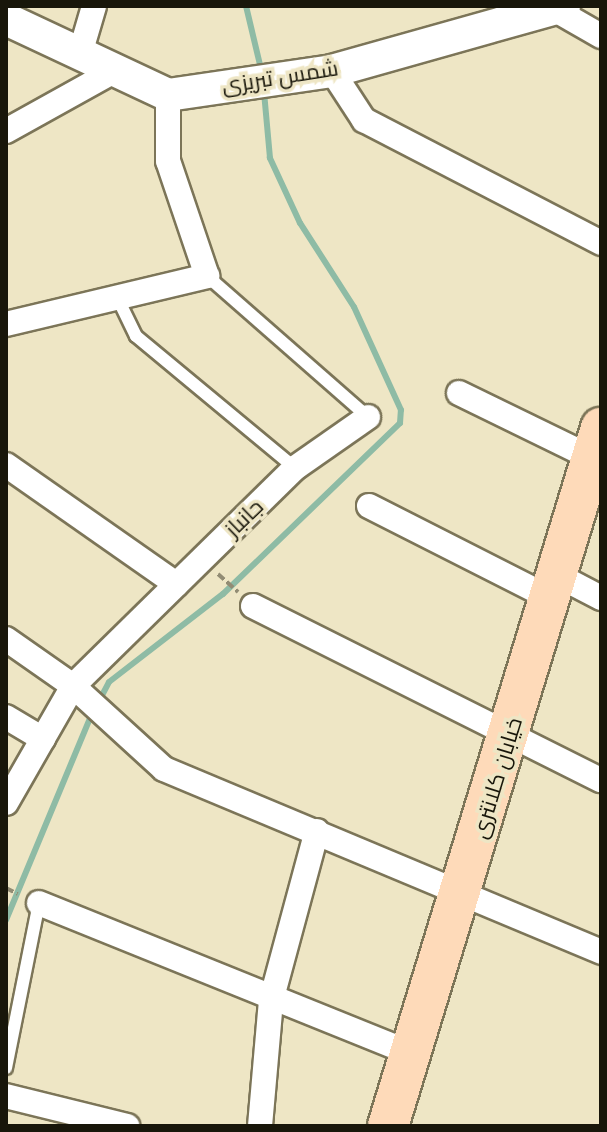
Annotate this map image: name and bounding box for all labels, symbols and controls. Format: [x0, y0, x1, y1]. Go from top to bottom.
street label: شمس تبریزی [220, 55, 340, 99]
street label: جانباز [219, 493, 269, 543]
street label: خیابان کلانتری [466, 714, 528, 842]

